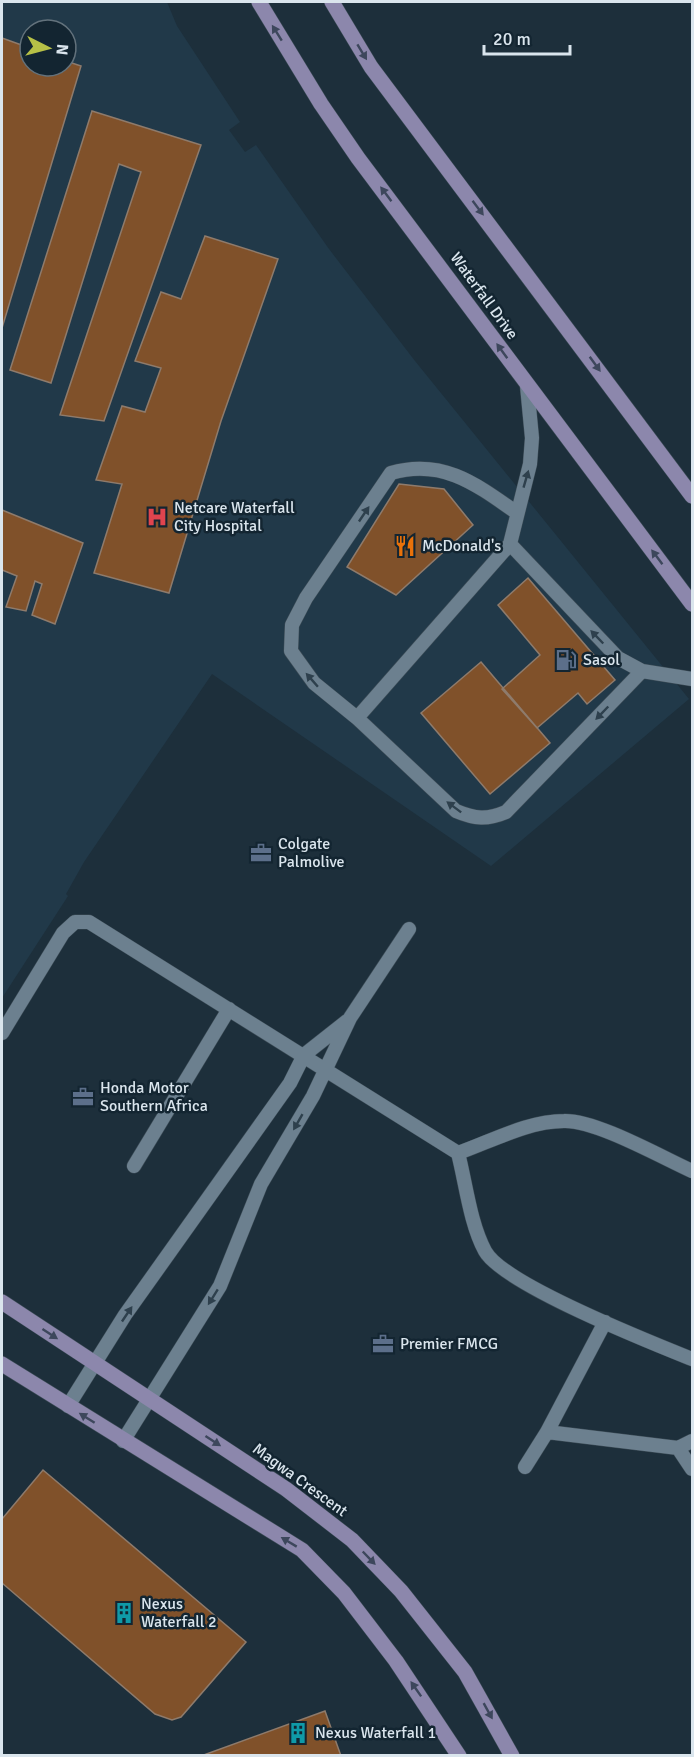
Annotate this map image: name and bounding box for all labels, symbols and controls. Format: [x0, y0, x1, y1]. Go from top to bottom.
north arrow [18, 18, 78, 78]
scale bar [484, 18, 570, 56]
one-way arrow [271, 25, 282, 41]
text: 20 m [493, 28, 531, 50]
text: N [51, 43, 72, 56]
one-way arrow [357, 43, 368, 60]
one-way arrow [380, 187, 392, 203]
one-way arrow [471, 201, 483, 216]
street label: Waterfall Drive [446, 249, 522, 343]
one-way arrow [496, 344, 508, 360]
one-way arrow [589, 356, 601, 372]
one-way arrow [522, 470, 531, 488]
place label: Netcare Waterfall City Hospital [174, 498, 295, 536]
hospital icon: Netcare Waterfall City Hospital [145, 505, 169, 529]
one-way arrow [358, 505, 369, 522]
restaurant icon: McDonald's [393, 534, 417, 558]
place label: McDonald's [422, 536, 501, 556]
one-way arrow [651, 550, 663, 566]
one-way arrow [591, 630, 605, 644]
fuel station icon: Sasol [554, 648, 578, 672]
place label: Sasol [583, 650, 620, 670]
one-way arrow [306, 672, 319, 688]
one-way arrow [595, 706, 609, 720]
one-way arrow [446, 802, 461, 814]
place label: Colgate Palmolive [278, 834, 344, 872]
office icon: Colgate Palmolive [249, 841, 273, 865]
place label: Honda Motor Southern Africa [100, 1078, 208, 1116]
office icon: Honda Motor Southern Africa [71, 1085, 95, 1109]
one-way arrow [293, 1114, 303, 1131]
one-way arrow [208, 1289, 219, 1305]
one-way arrow [121, 1306, 132, 1322]
one-way arrow [42, 1328, 58, 1340]
office icon: Premier FMCG [371, 1332, 395, 1356]
place label: Premier FMCG [400, 1334, 498, 1354]
one-way arrow [79, 1413, 95, 1424]
one-way arrow [205, 1435, 221, 1446]
street label: Magwa Crescent [249, 1439, 352, 1521]
one-way arrow [281, 1537, 297, 1548]
one-way arrow [362, 1550, 376, 1565]
place label: Nexus Waterfall 2 [141, 1594, 217, 1632]
building icon: Nexus Waterfall 2 [112, 1601, 136, 1625]
one-way arrow [410, 1681, 422, 1697]
one-way arrow [482, 1703, 492, 1720]
building icon: Nexus Waterfall 1 [286, 1721, 310, 1745]
place label: Nexus Waterfall 1 [315, 1723, 436, 1743]

